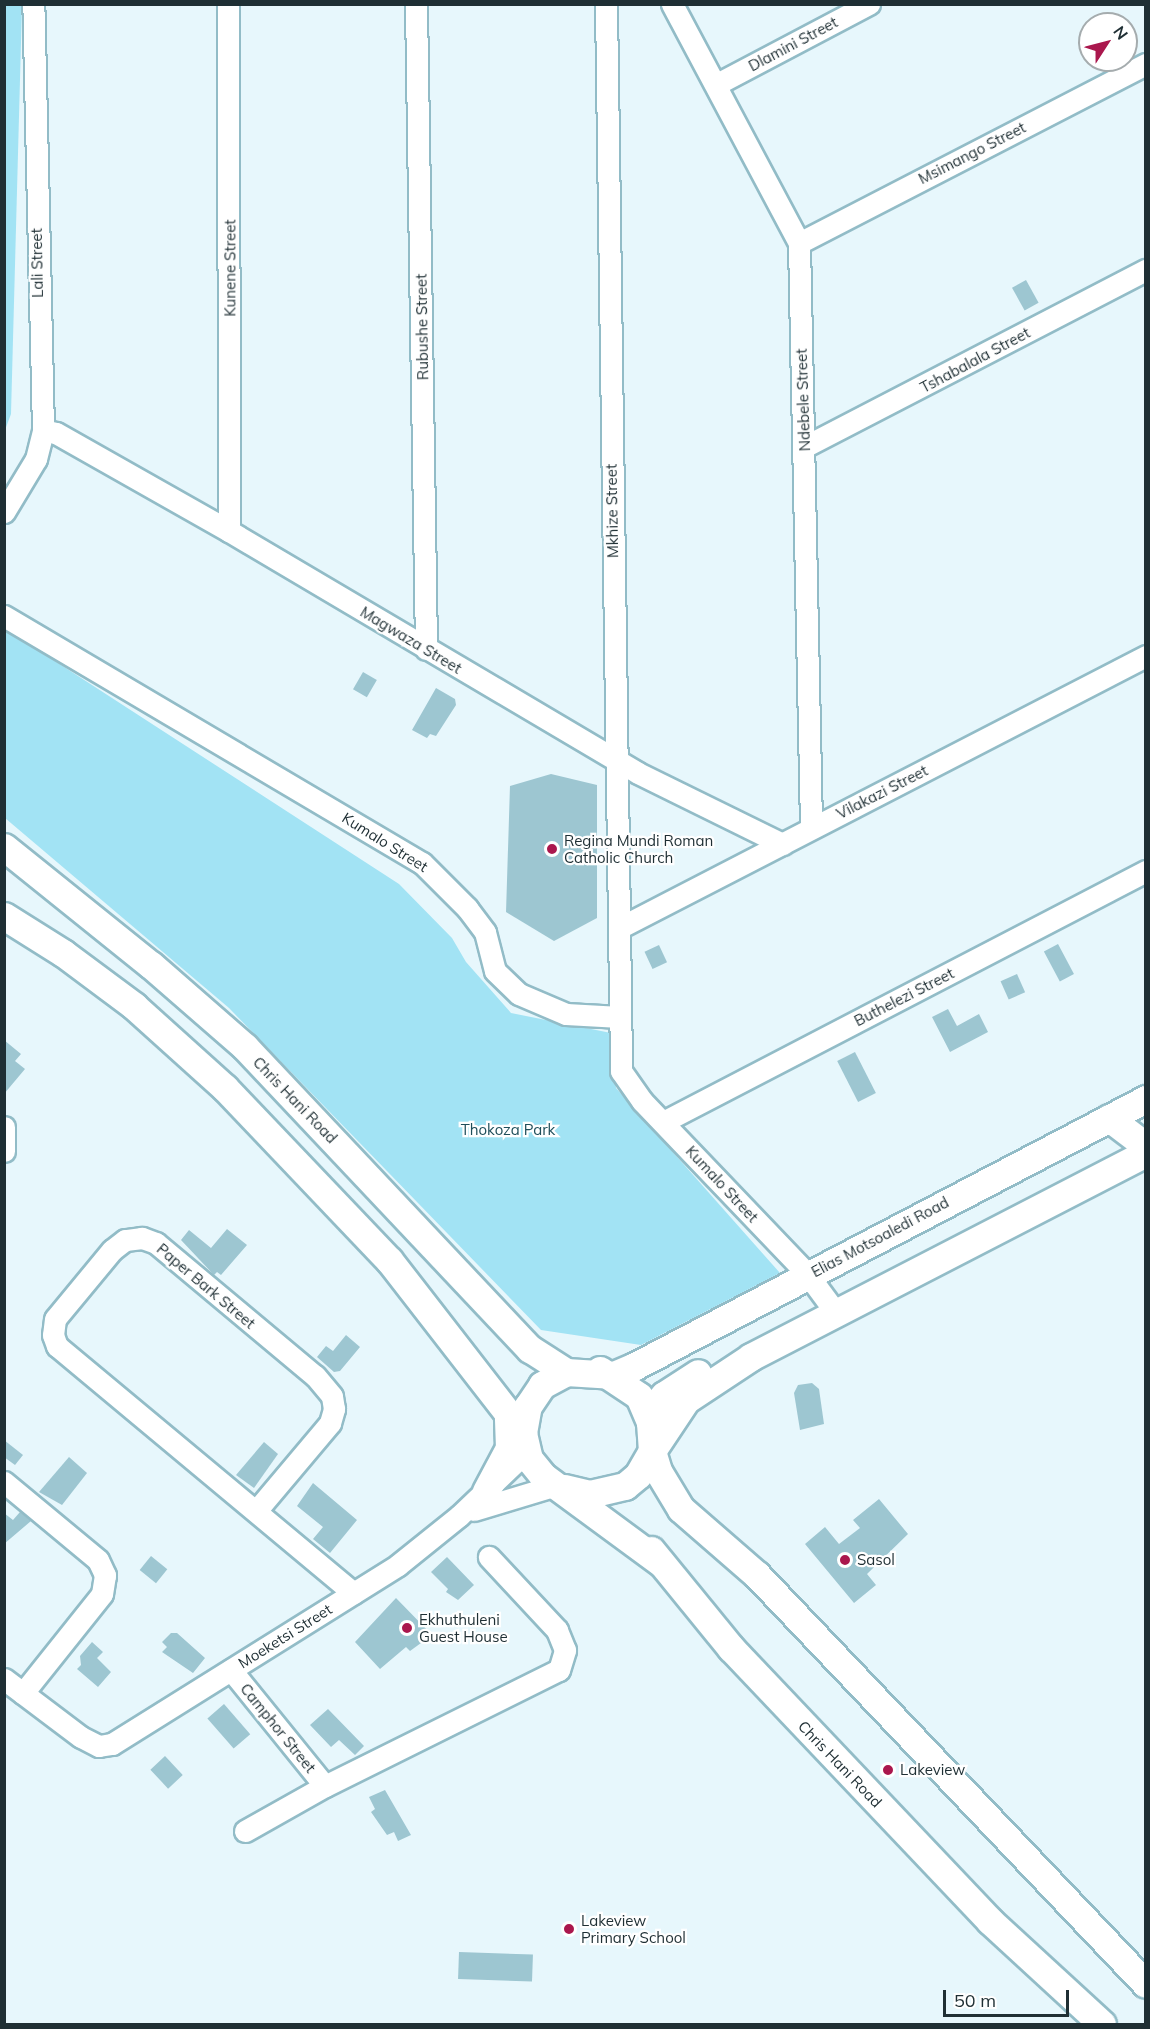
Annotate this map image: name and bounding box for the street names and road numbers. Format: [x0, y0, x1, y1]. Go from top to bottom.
street label: Dlamini Street [745, 13, 841, 75]
street label: Msimango Street [915, 118, 1029, 188]
street label: Kunene Street [221, 219, 239, 317]
street label: Lali Street [27, 228, 47, 298]
street label: Rubushe Street [412, 274, 432, 380]
street label: Tshabalala Street [917, 323, 1033, 397]
street label: Ndebele Street [792, 348, 814, 452]
street label: Mkhize Street [602, 464, 622, 558]
street label: Magwaza Street [357, 603, 465, 677]
street label: Vilakazi Street [833, 761, 931, 823]
street label: Kumalo Street [339, 808, 431, 876]
street label: Buthelezi Street [851, 964, 957, 1030]
street label: Chris Hani Road [249, 1053, 341, 1147]
street label: Kumalo Street [682, 1142, 762, 1226]
street label: Elias Motsoaledi Road [808, 1193, 952, 1281]
street label: Paper Bark Street [153, 1240, 259, 1332]
street label: Moeketsi Street [235, 1600, 335, 1672]
street label: Camphor Street [237, 1680, 319, 1776]
street label: Chris Hani Road [794, 1717, 886, 1811]

